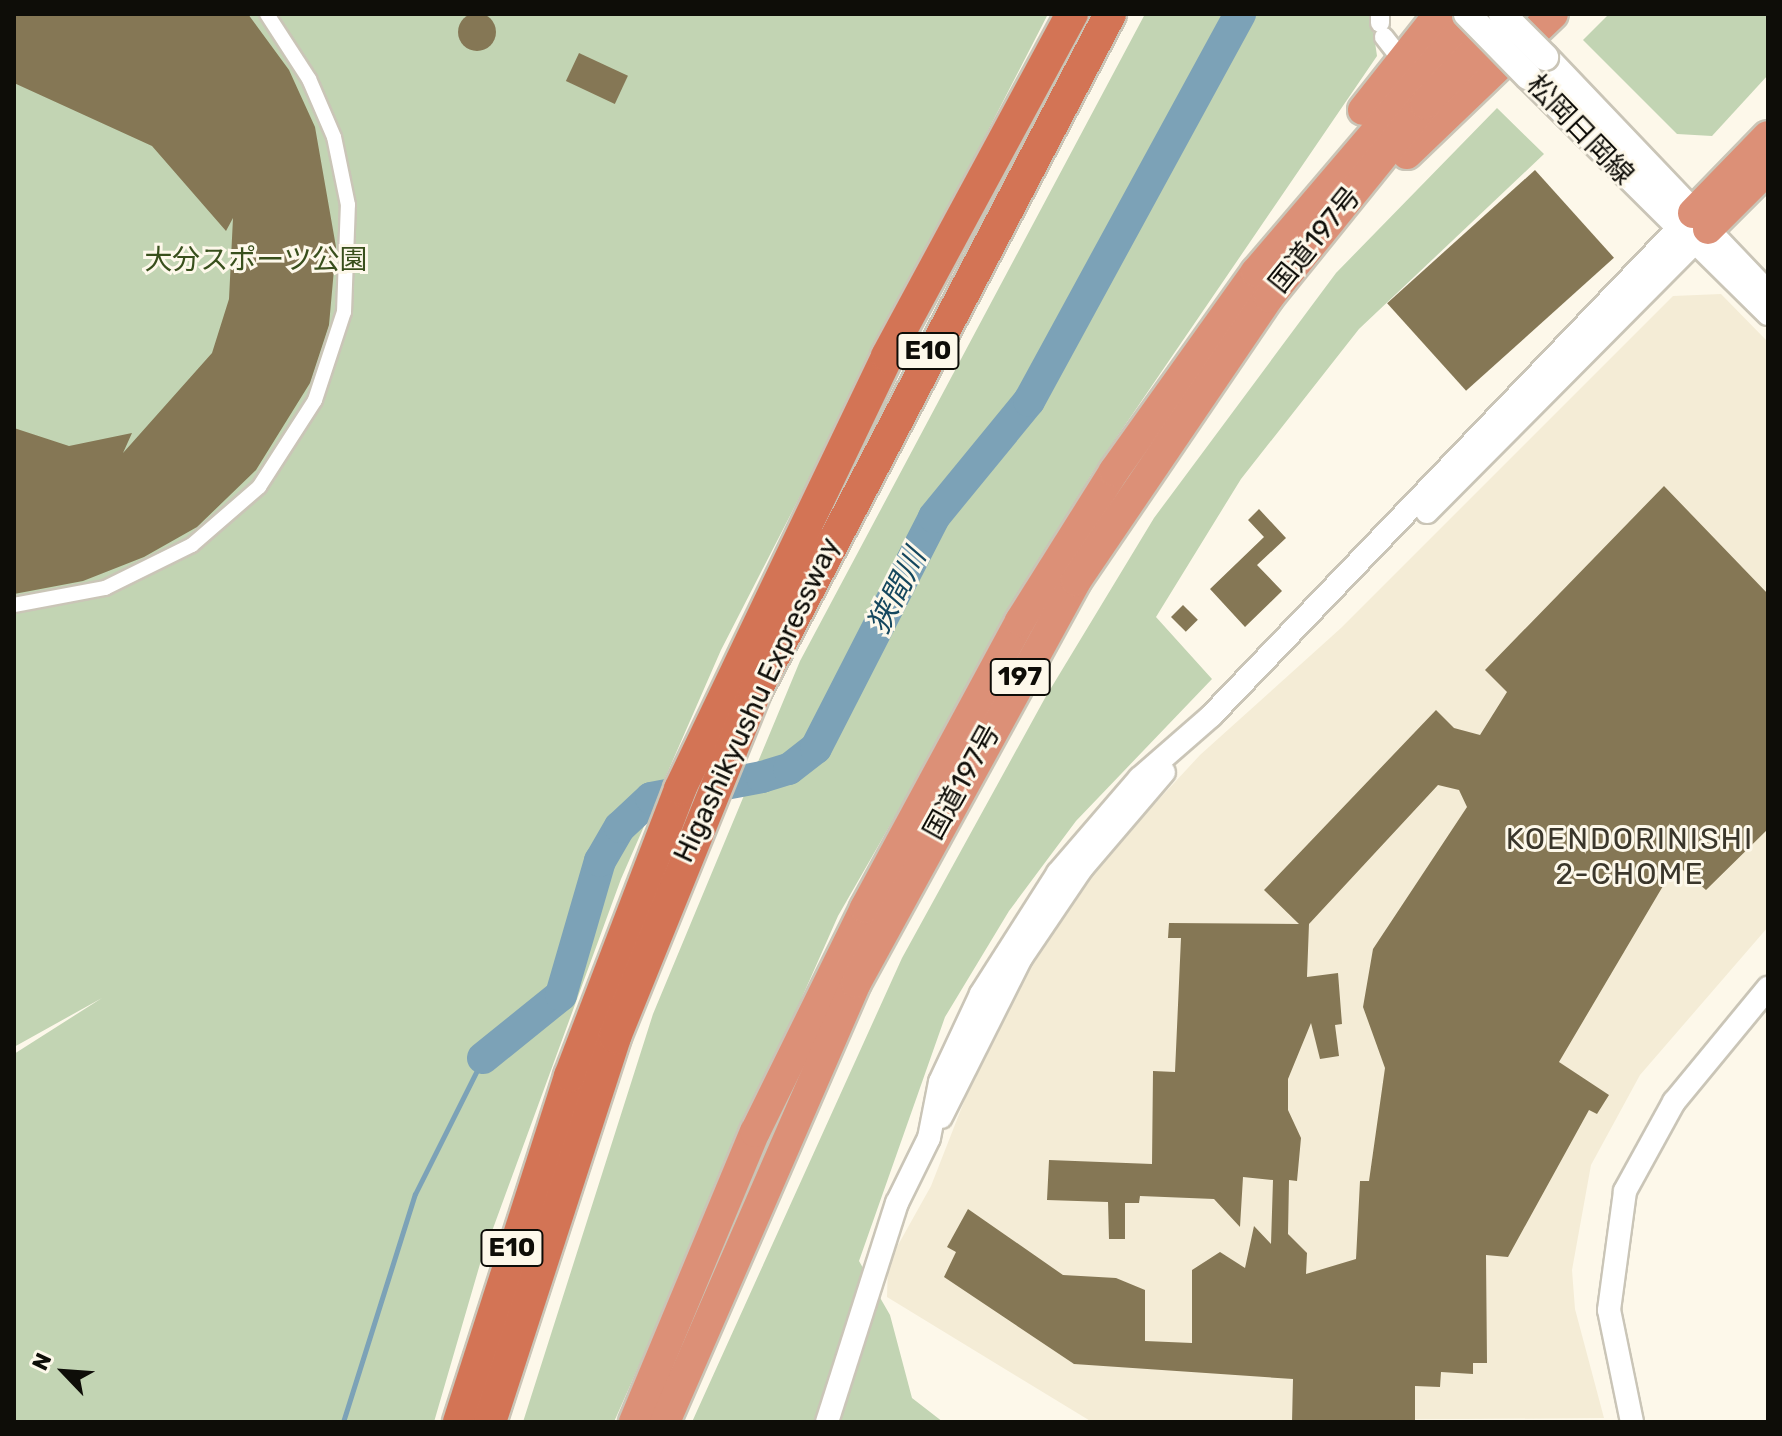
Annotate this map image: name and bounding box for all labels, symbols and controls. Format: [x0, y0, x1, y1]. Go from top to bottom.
street label: 松岡日岡線 [1519, 68, 1641, 192]
street label: 国道197号 [1262, 180, 1368, 300]
park label: 大分スポーツ公園 [144, 243, 368, 277]
road number: E10 [896, 329, 960, 373]
street label: Higashikyushu Expressway [667, 532, 847, 868]
water label: 狭間川 [861, 543, 933, 639]
road number: 197 [988, 655, 1052, 699]
street label: 国道197号 [917, 718, 1007, 846]
district label: KOENDORINISHI 2-CHOME [1506, 821, 1754, 892]
road number: E10 [480, 1226, 544, 1270]
north arrow [24, 1332, 104, 1412]
text: N [26, 1349, 57, 1375]

